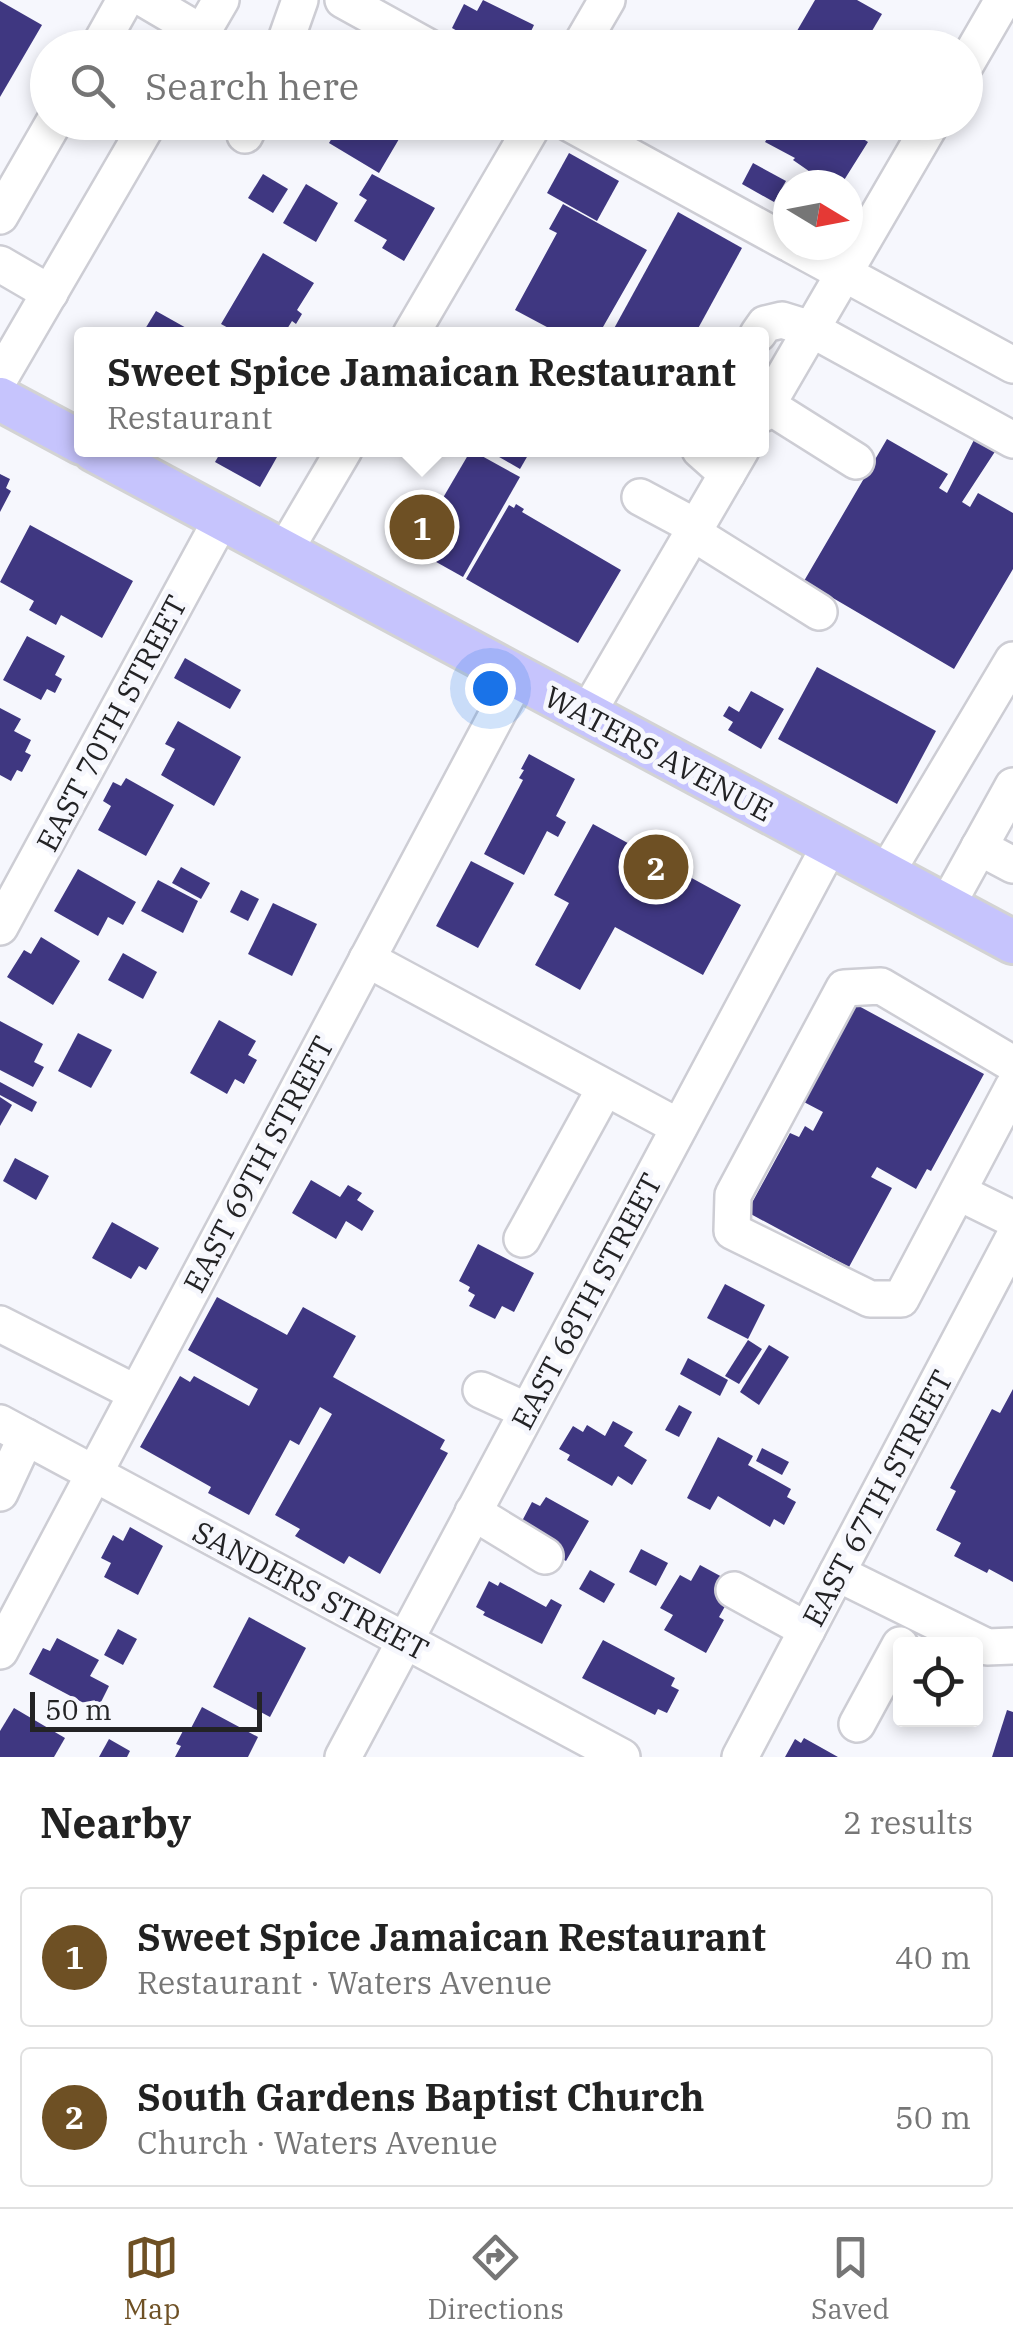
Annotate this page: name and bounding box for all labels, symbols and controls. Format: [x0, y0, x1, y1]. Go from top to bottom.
search box [30, 30, 983, 140]
icon: search [65, 58, 120, 113]
text: Search here [145, 61, 359, 110]
north arrow [773, 170, 863, 260]
popup [74, 327, 769, 457]
text: Sweet Spice Jamaican Restaurant [107, 347, 736, 396]
text: Restaurant [107, 396, 272, 438]
pin: 1 [390, 490, 454, 564]
street label: EAST 70TH STREET [27, 588, 195, 858]
your location [465, 663, 516, 714]
street label: WATERS AVENUE [538, 676, 780, 830]
pin: 2 [624, 830, 688, 904]
street label: EAST 69TH STREET [174, 1029, 342, 1299]
street label: EAST 68TH STREET [502, 1166, 670, 1436]
street label: EAST 67TH STREET [793, 1363, 961, 1633]
street label: SANDERS STREET [186, 1511, 436, 1669]
map controls [893, 1637, 983, 1727]
button: locate [893, 1637, 983, 1727]
scale bar [30, 1687, 262, 1732]
text: 50 m [45, 1691, 112, 1728]
text: Nearby [40, 1795, 191, 1850]
text: 2 results [843, 1801, 973, 1843]
text: Sweet Spice Jamaican Restaurant [137, 1912, 766, 1961]
text: 1 [65, 1936, 84, 1978]
text: 40 m [895, 1936, 971, 1978]
text: Restaurant · Waters Avenue [137, 1961, 552, 2003]
text: South Gardens Baptist Church [137, 2072, 705, 2121]
text: 2 [65, 2096, 84, 2138]
text: 50 m [895, 2096, 971, 2138]
text: Church · Waters Avenue [137, 2121, 498, 2163]
tab: Map [124, 2230, 180, 2327]
tab: Directions [427, 2230, 564, 2327]
tab: Saved [811, 2230, 889, 2327]

